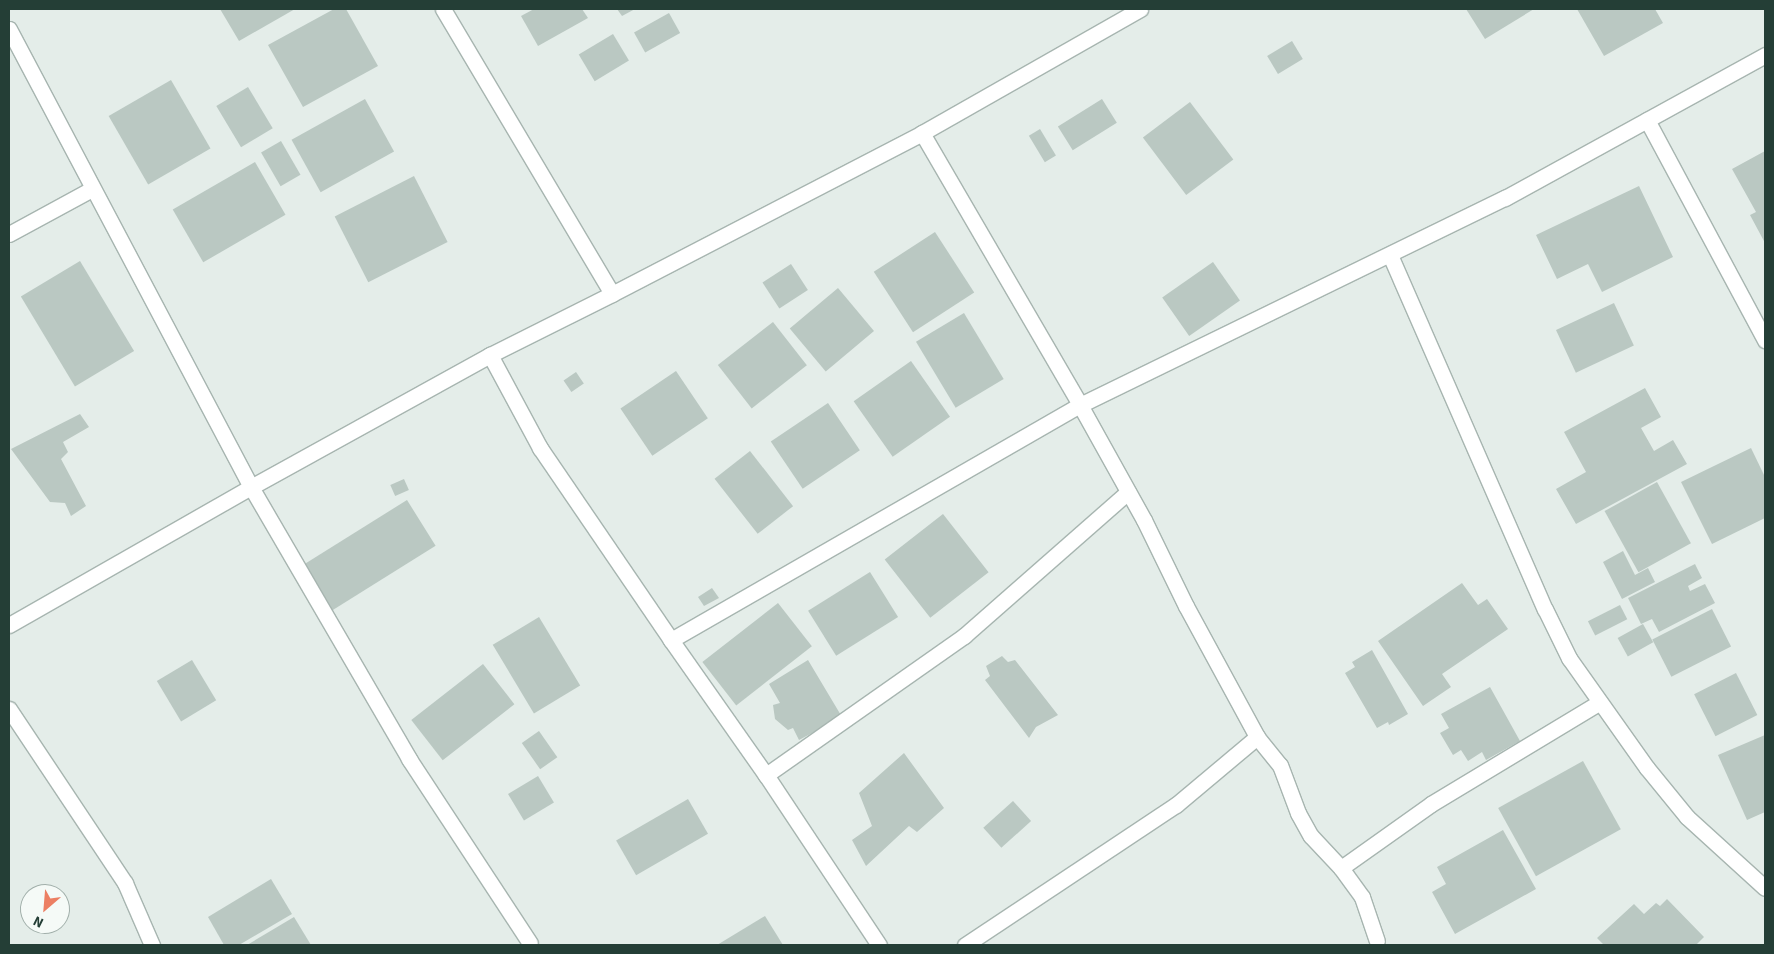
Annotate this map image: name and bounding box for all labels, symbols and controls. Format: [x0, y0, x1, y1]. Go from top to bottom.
north arrow [20, 884, 70, 934]
text: N [30, 910, 47, 932]

